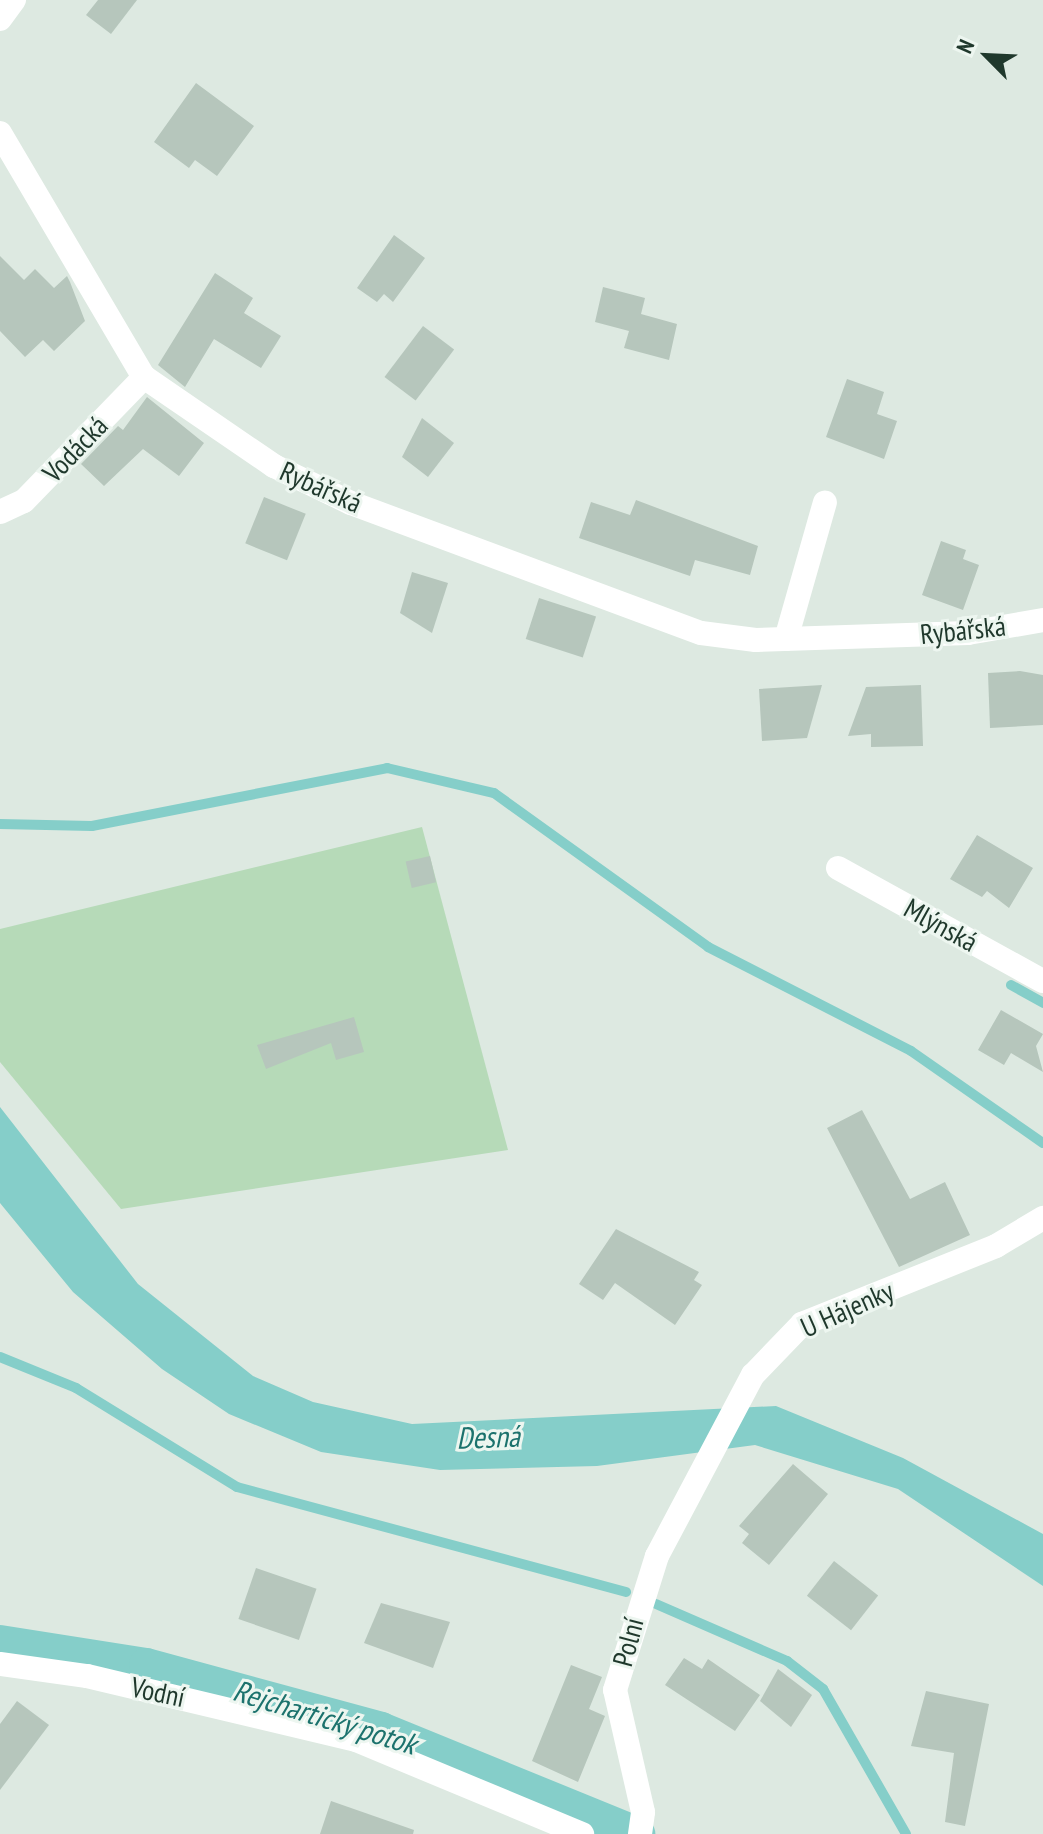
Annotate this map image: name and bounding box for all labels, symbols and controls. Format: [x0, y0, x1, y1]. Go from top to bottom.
north arrow [947, 16, 1027, 96]
text: N [950, 35, 980, 57]
street label: Vodácká [35, 409, 115, 489]
street label: Rybářská [275, 454, 367, 520]
street label: Rybářská [919, 609, 1007, 651]
street label: Mlýnská [898, 891, 984, 959]
street label: U Hájenky [795, 1274, 899, 1344]
water label: Desná [456, 1418, 520, 1456]
street label: Polní [605, 1614, 651, 1670]
street label: Vodní [128, 1670, 188, 1714]
water label: Rejchartický potok [229, 1672, 421, 1762]

